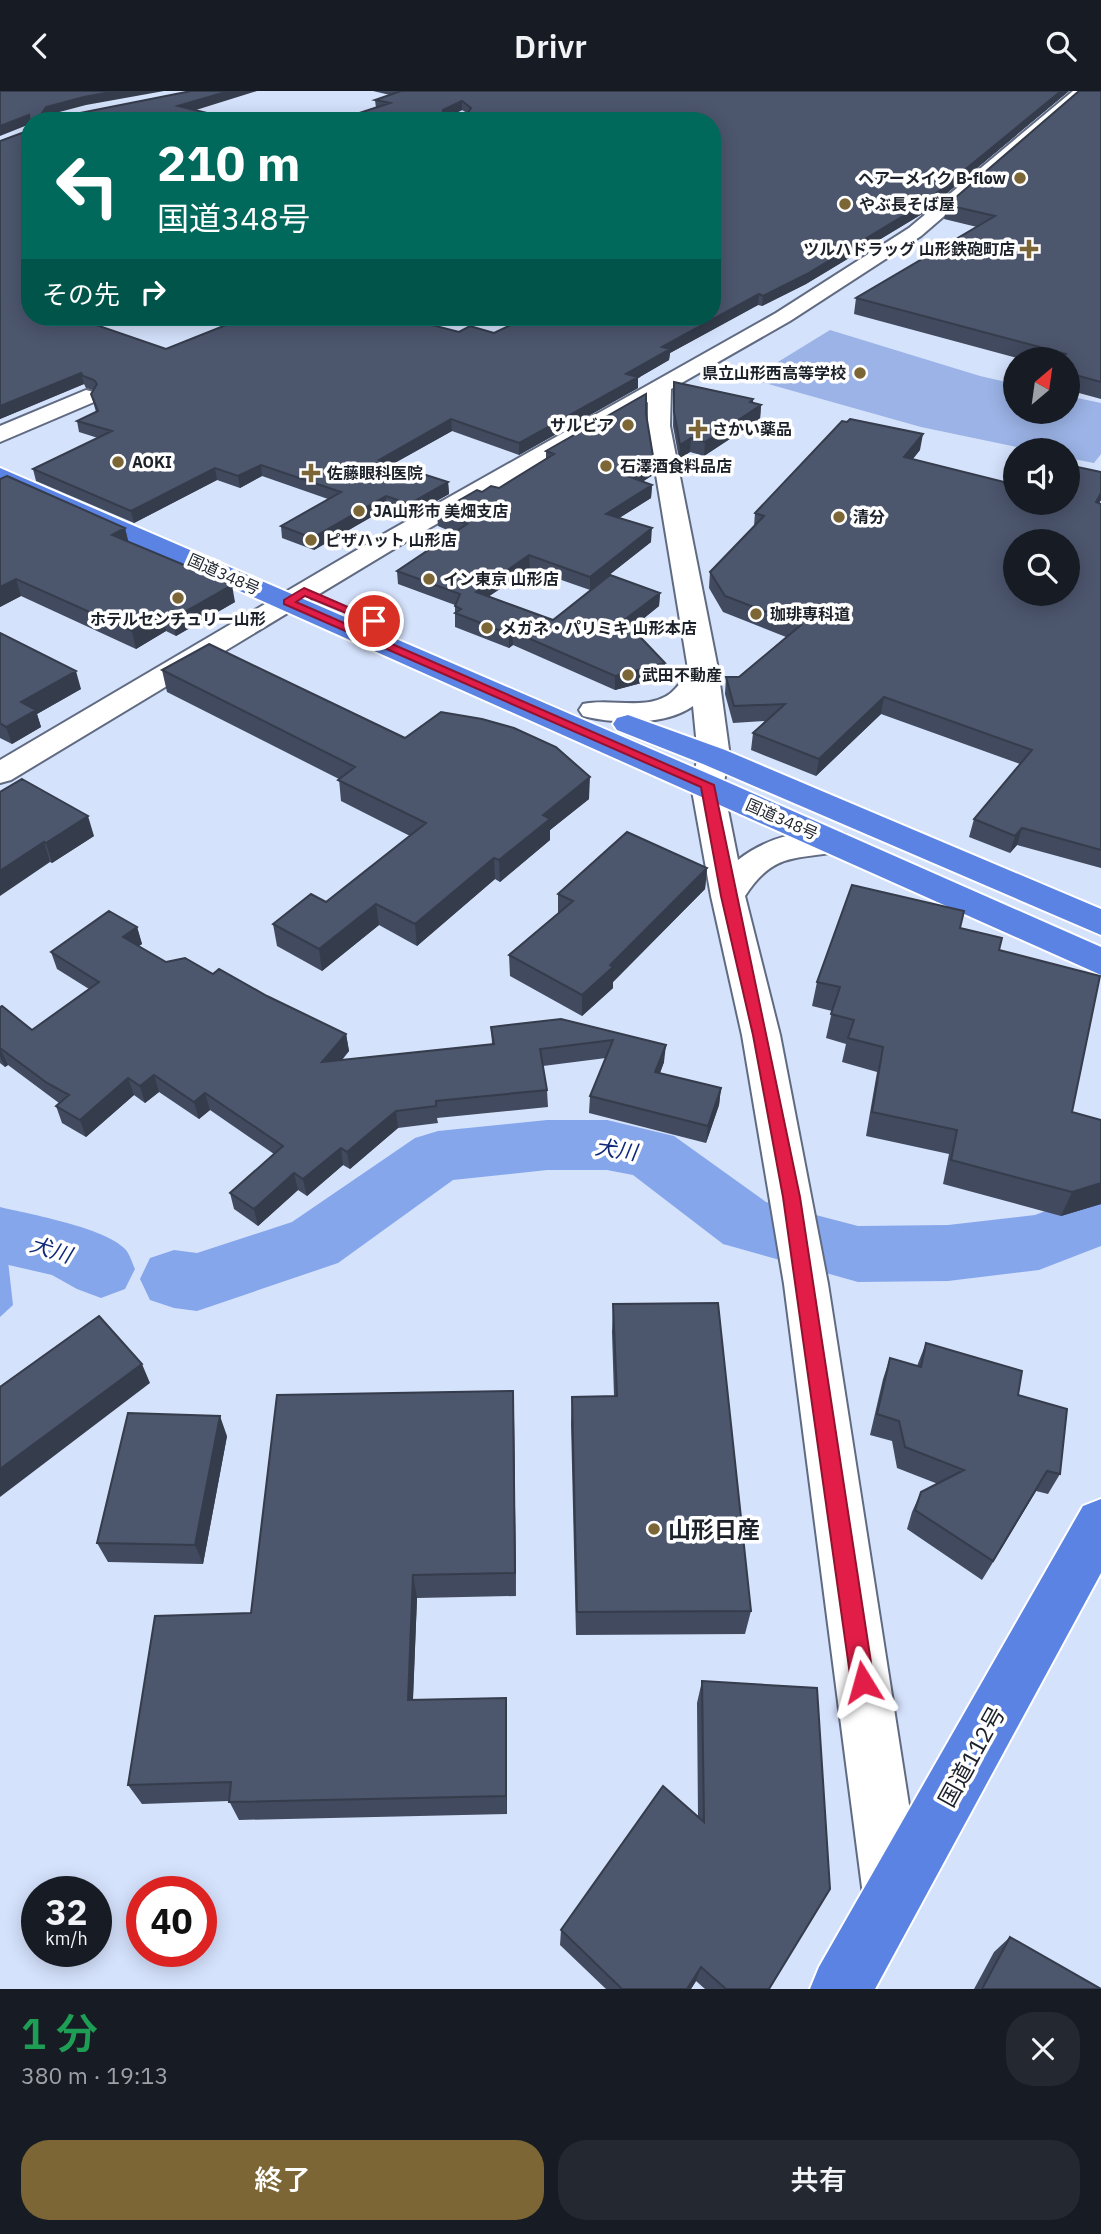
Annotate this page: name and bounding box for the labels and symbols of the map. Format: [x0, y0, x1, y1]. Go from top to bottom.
place label: ヘアーメイク B-flow [858, 168, 1007, 188]
marker: ヘアーメイク B-flow [1012, 170, 1028, 186]
place label: やぶ長そば屋 [859, 194, 955, 214]
marker: やぶ長そば屋 [837, 196, 853, 212]
place label: ツルハドラッグ 山形鉄砲町店 [803, 239, 1015, 259]
marker: ツルハドラッグ 山形鉄砲町店 [1021, 241, 1037, 257]
north arrow [1003, 347, 1080, 423]
place label: 県立山形西高等学校 [702, 363, 846, 383]
marker: 県立山形西高等学校 [852, 365, 868, 381]
place label: サルビア [550, 415, 614, 435]
marker: サルビア [620, 417, 636, 433]
place label: さかい薬品 [712, 419, 792, 439]
marker: さかい薬品 [690, 421, 706, 437]
place label: AOKI [132, 452, 172, 472]
marker: AOKI [110, 454, 126, 470]
place label: 石澤酒食料品店 [620, 456, 732, 476]
marker: 石澤酒食料品店 [598, 458, 614, 474]
marker: 佐藤眼科医院 [301, 463, 321, 483]
place label: 佐藤眼科医院 [326, 463, 423, 483]
place label: JA山形市 美畑支店 [373, 501, 508, 521]
marker: JA山形市 美畑支店 [351, 503, 367, 519]
place label: 清分 [853, 507, 885, 527]
marker: 清分 [831, 509, 847, 525]
place label: ピザハット 山形店 [325, 530, 457, 550]
marker: ピザハット 山形店 [303, 532, 319, 548]
street label: 国道348号 [185, 549, 263, 599]
place label: イン東京 山形店 [443, 569, 559, 589]
marker: イン東京 山形店 [421, 571, 437, 587]
marker: ホテルセンチュリー山形 [170, 590, 186, 606]
pin [344, 591, 404, 651]
place label: 珈琲専科道 [770, 604, 850, 624]
marker: 珈琲専科道 [748, 606, 764, 622]
place label: ホテルセンチュリー山形 [90, 609, 266, 629]
place label: メガネ・パリミキ 山形本店 [501, 618, 697, 638]
marker: メガネ・パリミキ 山形本店 [479, 620, 495, 636]
place label: 武田不動産 [642, 665, 722, 685]
marker: 武田不動産 [620, 667, 636, 683]
street label: 国道348号 [743, 794, 821, 844]
water label: 犬川 [593, 1132, 641, 1166]
water label: 犬川 [27, 1229, 77, 1269]
place label: 山形日産 [668, 1514, 760, 1544]
marker: 山形日産 [646, 1521, 662, 1537]
position arrow [826, 1645, 900, 1719]
street label: 国道112号 [931, 1700, 1011, 1812]
speed limit sign: 40 [126, 1876, 217, 1967]

